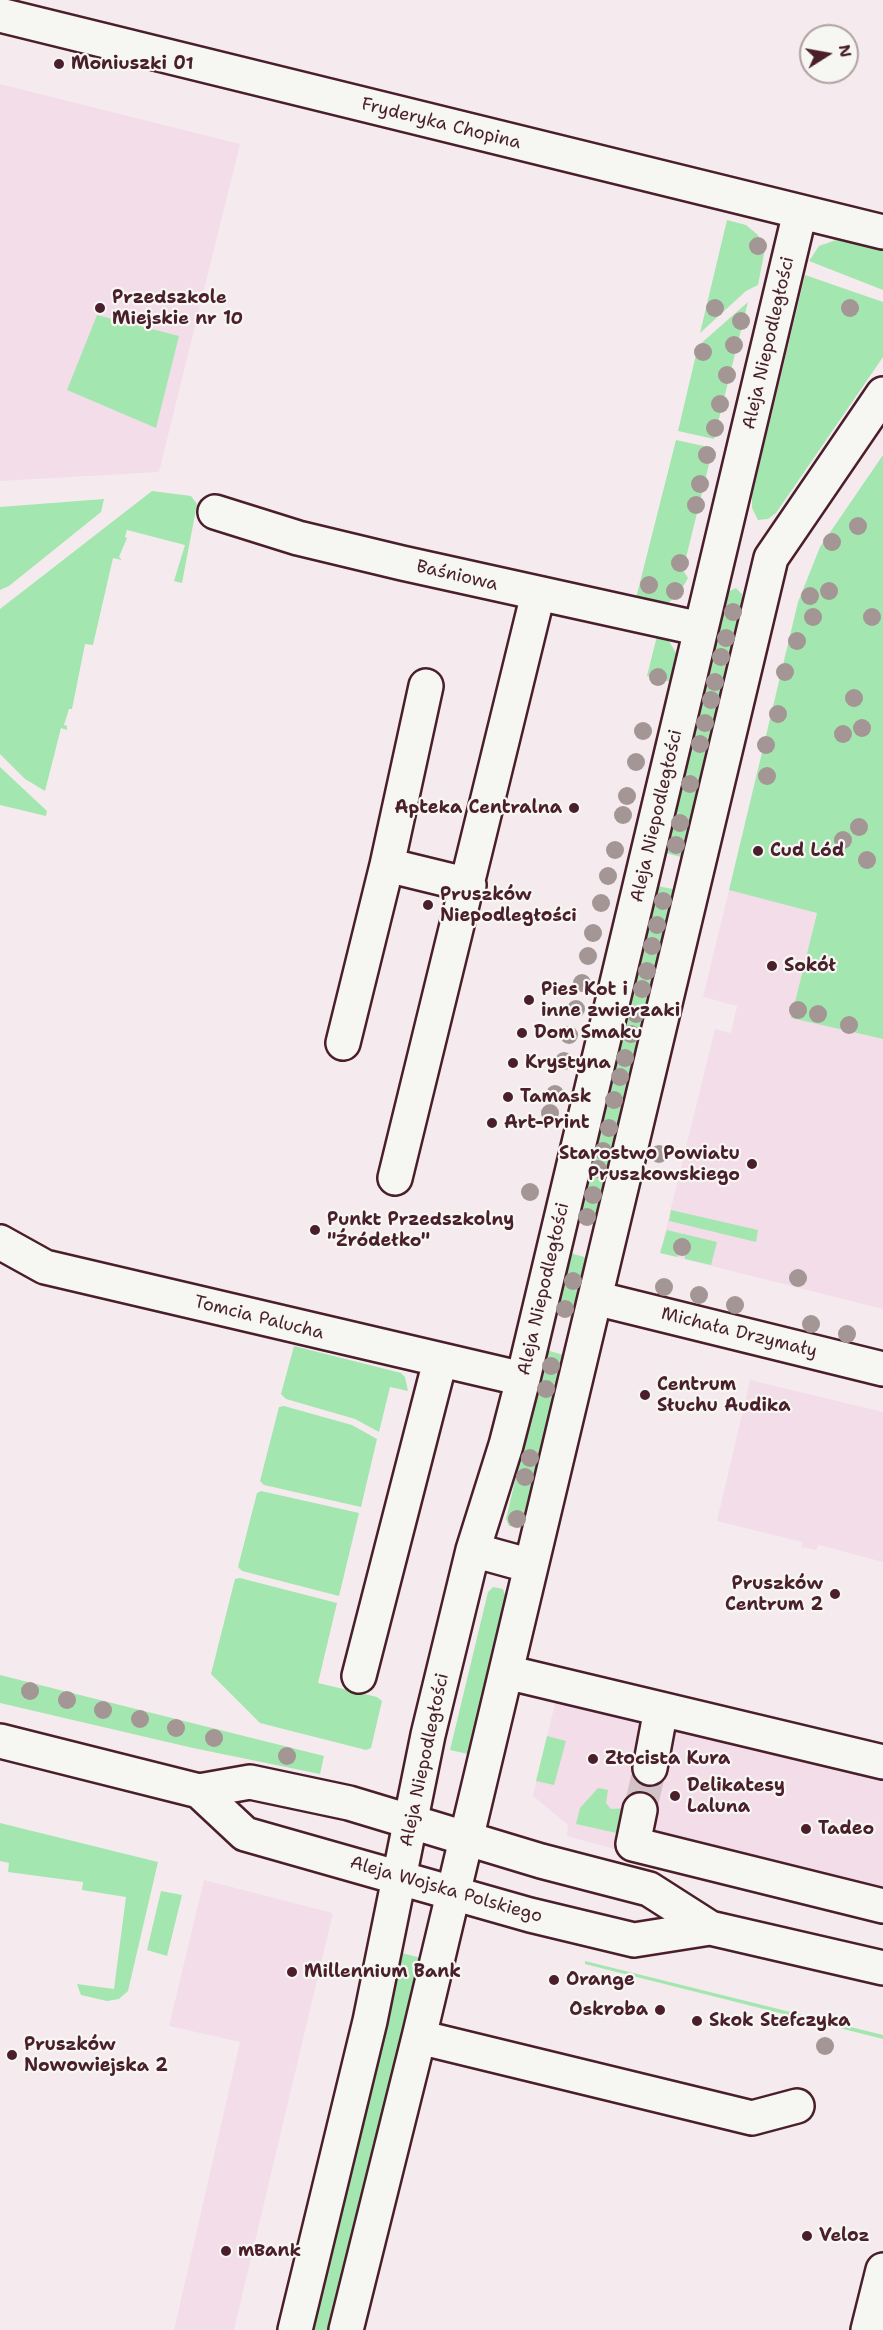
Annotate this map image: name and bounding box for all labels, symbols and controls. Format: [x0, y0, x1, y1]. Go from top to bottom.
north arrow [799, 24, 859, 84]
text: N [834, 43, 857, 59]
place label: Moniuszki 01 [71, 53, 194, 75]
marker: Moniuszki 01 [52, 57, 66, 71]
street label: Fryderyka Chopina [359, 94, 523, 154]
street label: Aleja Niepodległości [739, 254, 799, 432]
place label: Przedszkole Miejskie nr 10 [112, 287, 243, 330]
marker: Przedszkole Miejskie nr 10 [93, 301, 107, 315]
street label: Baśniowa [414, 556, 500, 596]
street label: Aleja Niepodległości [627, 727, 687, 905]
place label: Apteka Centralna [394, 797, 562, 819]
marker: Apteka Centralna [567, 801, 581, 815]
place label: Cud Lód [770, 840, 844, 862]
marker: Cud Lód [751, 844, 765, 858]
place label: Pruszków Niepodległości [440, 884, 577, 926]
marker: Pruszków Niepodległości [421, 898, 435, 912]
place label: Sokół [784, 955, 836, 977]
marker: Sokół [765, 959, 779, 973]
place label: Pies Kot i inne zwierzaki [541, 979, 680, 1022]
marker: Pies Kot i inne zwierzaki [522, 993, 536, 1007]
place label: Dom Smaku [534, 1022, 642, 1044]
marker: Dom Smaku [515, 1026, 529, 1040]
place label: Krystyna [525, 1052, 611, 1074]
marker: Krystyna [506, 1056, 520, 1070]
place label: Tamask [520, 1086, 591, 1108]
marker: Tamask [501, 1090, 515, 1104]
place label: Art-Print [504, 1112, 589, 1134]
marker: Art-Print [485, 1116, 499, 1130]
place label: Starostwo Powiatu Pruszkowskiego [559, 1143, 740, 1186]
marker: Starostwo Powiatu Pruszkowskiego [745, 1157, 759, 1171]
street label: Aleja Niepodległości [514, 1200, 574, 1378]
place label: Punkt Przedszkolny "Źródełko" [327, 1209, 514, 1252]
marker: Punkt Przedszkolny "Źródełko" [308, 1223, 322, 1237]
street label: Tomcia Palucha [192, 1291, 326, 1345]
street label: Michała Drzymały [659, 1303, 819, 1363]
place label: Centrum Słuchu Audika [657, 1374, 791, 1416]
marker: Centrum Słuchu Audika [638, 1388, 652, 1402]
place label: Pruszków Centrum 2 [725, 1573, 823, 1616]
marker: Pruszków Centrum 2 [828, 1587, 842, 1601]
street label: Aleja Niepodległości [396, 1671, 454, 1849]
place label: Złocista Kura [605, 1748, 730, 1770]
marker: Złocista Kura [586, 1752, 600, 1766]
place label: Delikatesy Laluna [687, 1775, 785, 1818]
marker: Delikatesy Laluna [668, 1789, 682, 1803]
place label: Tadeo [818, 1818, 874, 1840]
marker: Tadeo [799, 1822, 813, 1836]
street label: Aleja Wojska Polskiego [347, 1852, 545, 1928]
place label: Millennium Bank [304, 1961, 461, 1983]
marker: Millennium Bank [285, 1965, 299, 1979]
place label: Orange [566, 1969, 635, 1991]
marker: Orange [547, 1973, 561, 1987]
place label: Oskroba [569, 1999, 648, 2021]
marker: Oskroba [653, 2003, 667, 2017]
place label: Skok Stefczyka [709, 2010, 851, 2032]
marker: Skok Stefczyka [690, 2014, 704, 2028]
place label: Pruszków Nowowiejska 2 [24, 2034, 168, 2076]
marker: Pruszków Nowowiejska 2 [5, 2048, 19, 2062]
place label: Veloz [819, 2225, 870, 2247]
marker: Veloz [800, 2229, 814, 2243]
place label: mBank [238, 2240, 301, 2262]
marker: mBank [219, 2244, 233, 2258]

